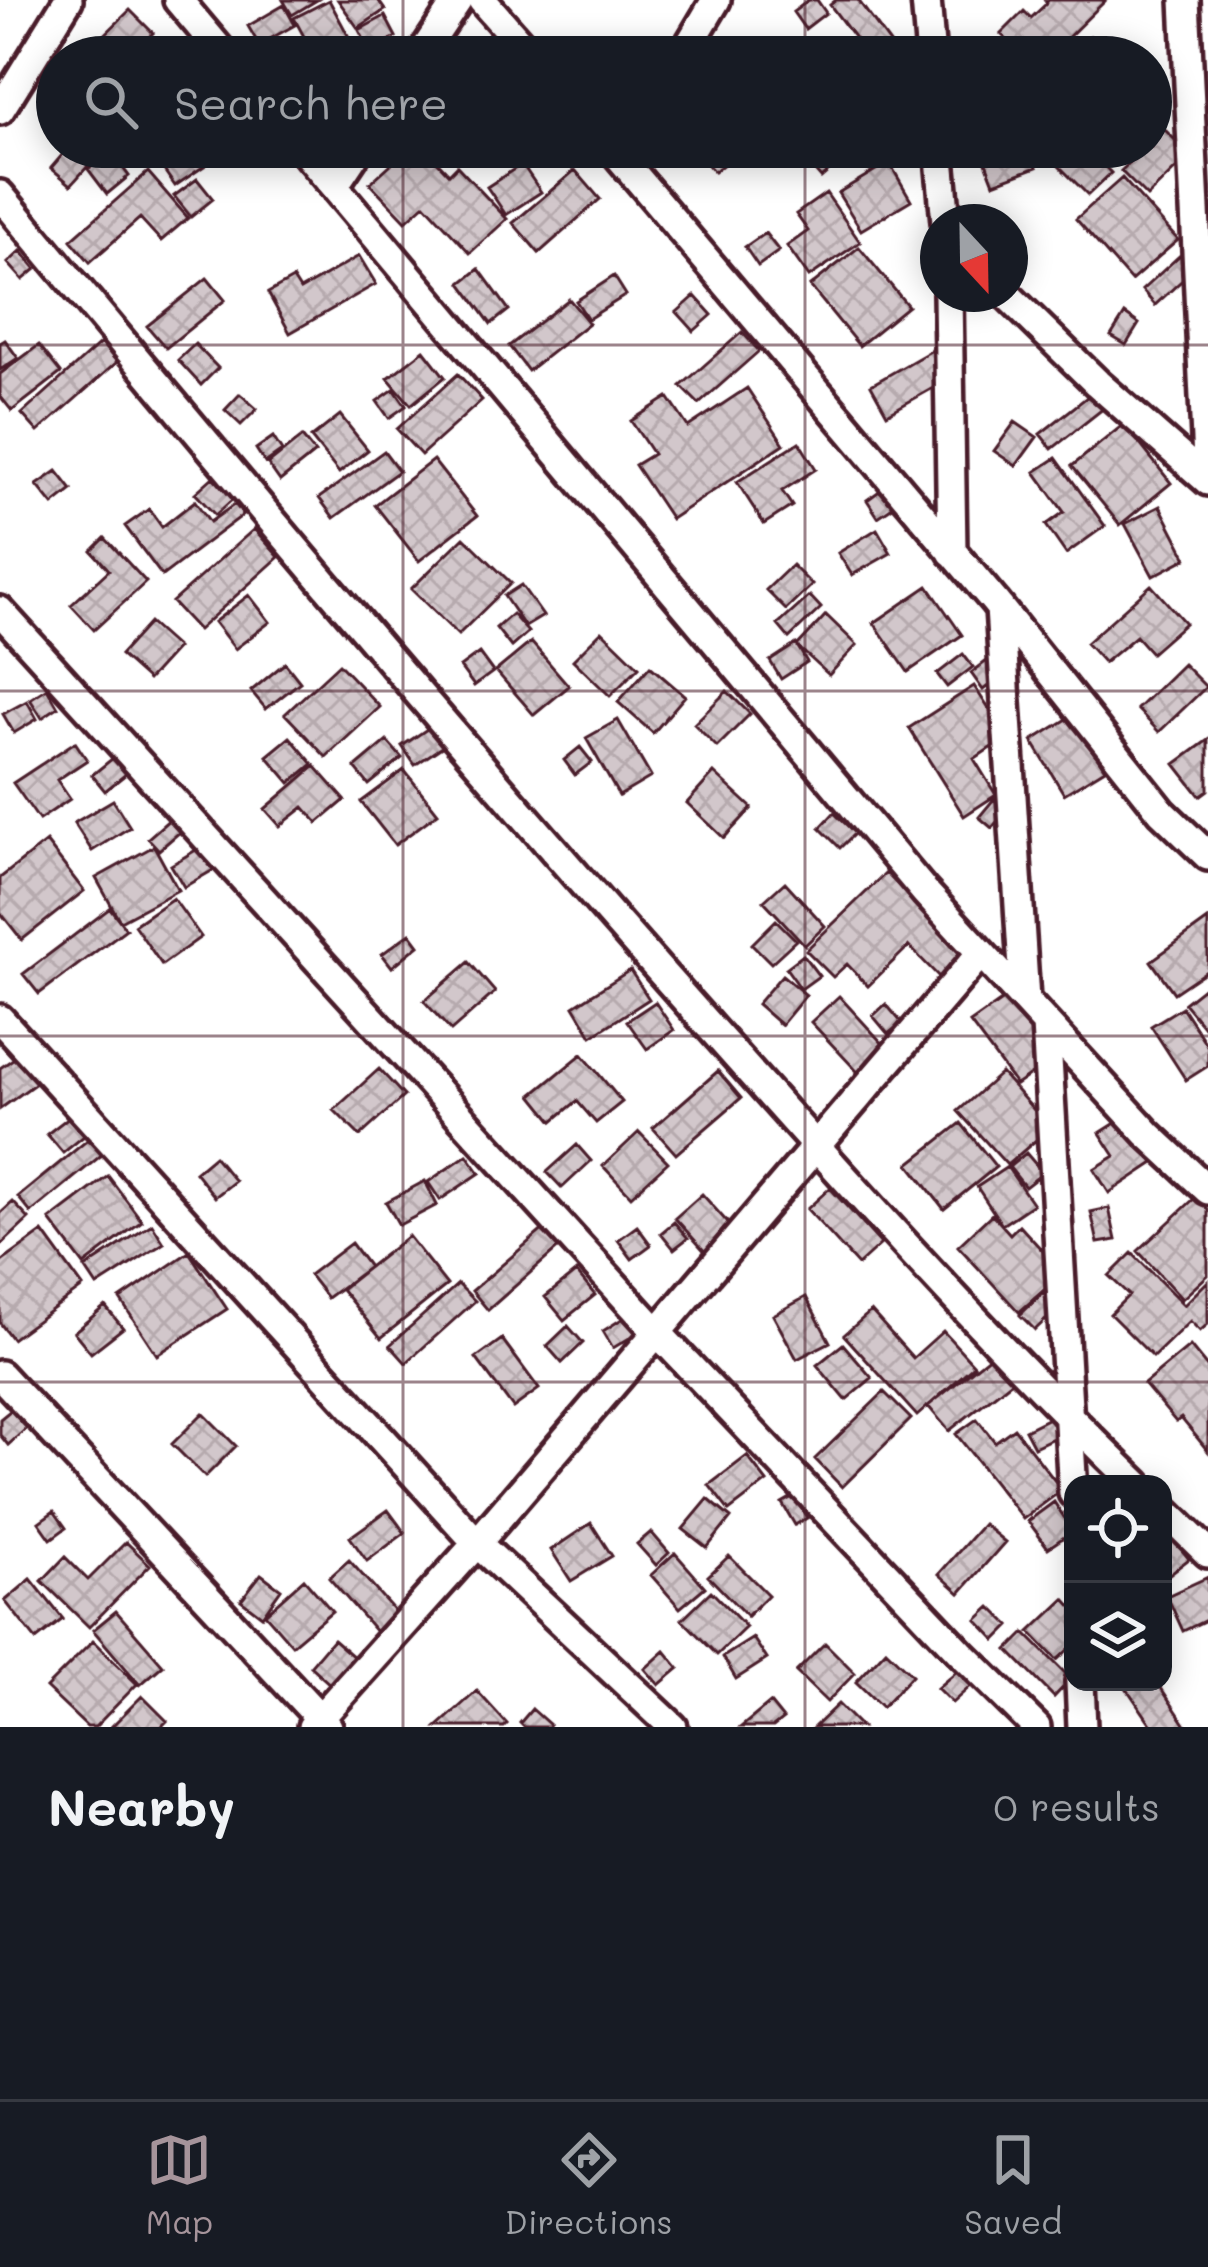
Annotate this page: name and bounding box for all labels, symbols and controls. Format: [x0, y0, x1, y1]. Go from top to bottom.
search box [36, 36, 1172, 168]
icon: search [78, 69, 144, 135]
text: Search here [174, 73, 448, 131]
north arrow [920, 204, 1028, 312]
map controls [1064, 1475, 1172, 1691]
button: locate [1064, 1475, 1172, 1583]
button: layers [1064, 1583, 1172, 1691]
text: Nearby [48, 1772, 235, 1839]
text: 0 results [994, 1780, 1160, 1831]
tab: Map [146, 2127, 213, 2242]
tab: Directions [505, 2127, 672, 2242]
tab: Saved [964, 2127, 1062, 2242]

